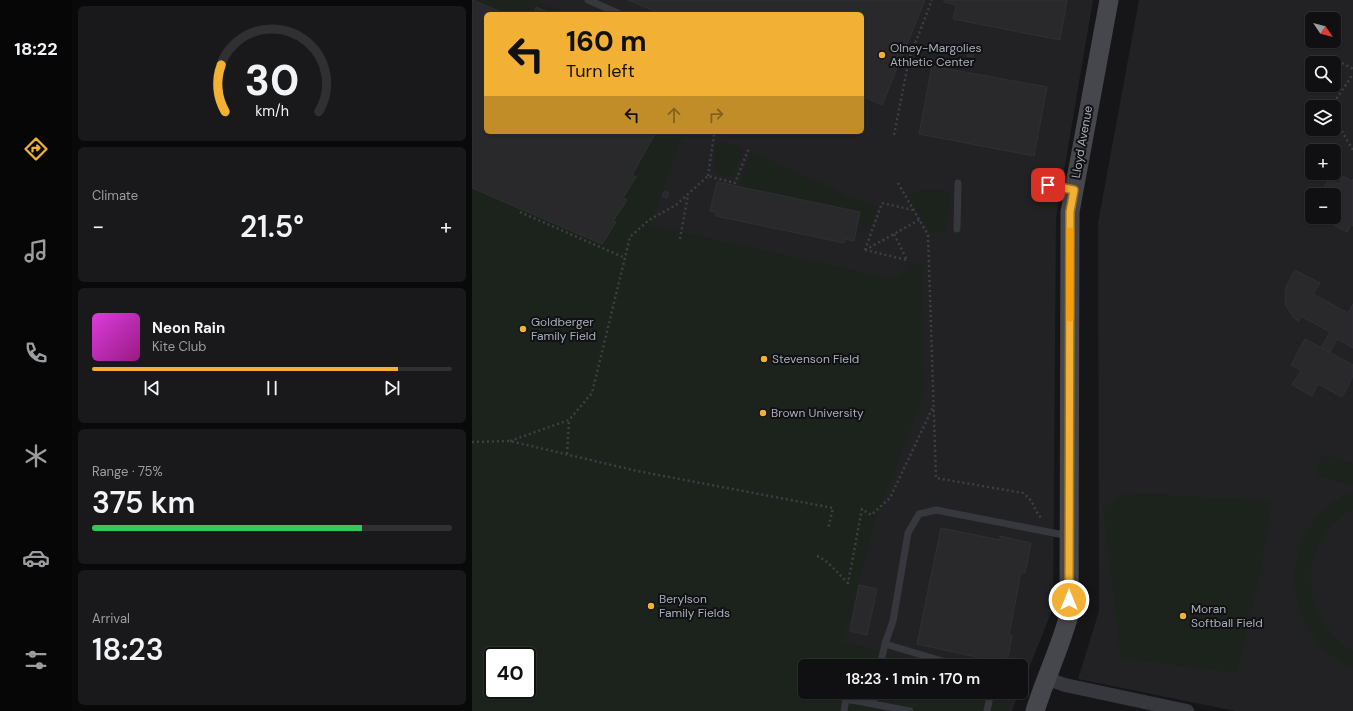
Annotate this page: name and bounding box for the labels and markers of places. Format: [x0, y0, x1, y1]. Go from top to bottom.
place label: Olney-Margolies Athletic Center [890, 40, 981, 70]
marker: Olney-Margolies Athletic Center [877, 50, 887, 60]
pin [1031, 168, 1065, 202]
place label: Goldberger Family Field [531, 314, 596, 344]
marker: Goldberger Family Field [518, 324, 528, 334]
place label: Stevenson Field [772, 351, 859, 367]
marker: Stevenson Field [759, 354, 769, 364]
place label: Brown University [771, 405, 864, 421]
marker: Brown University [758, 408, 768, 418]
place label: Berylson Family Fields [659, 591, 730, 621]
marker: Berylson Family Fields [646, 601, 656, 611]
place label: Moran Softball Field [1191, 601, 1263, 631]
marker: Moran Softball Field [1178, 611, 1188, 621]

